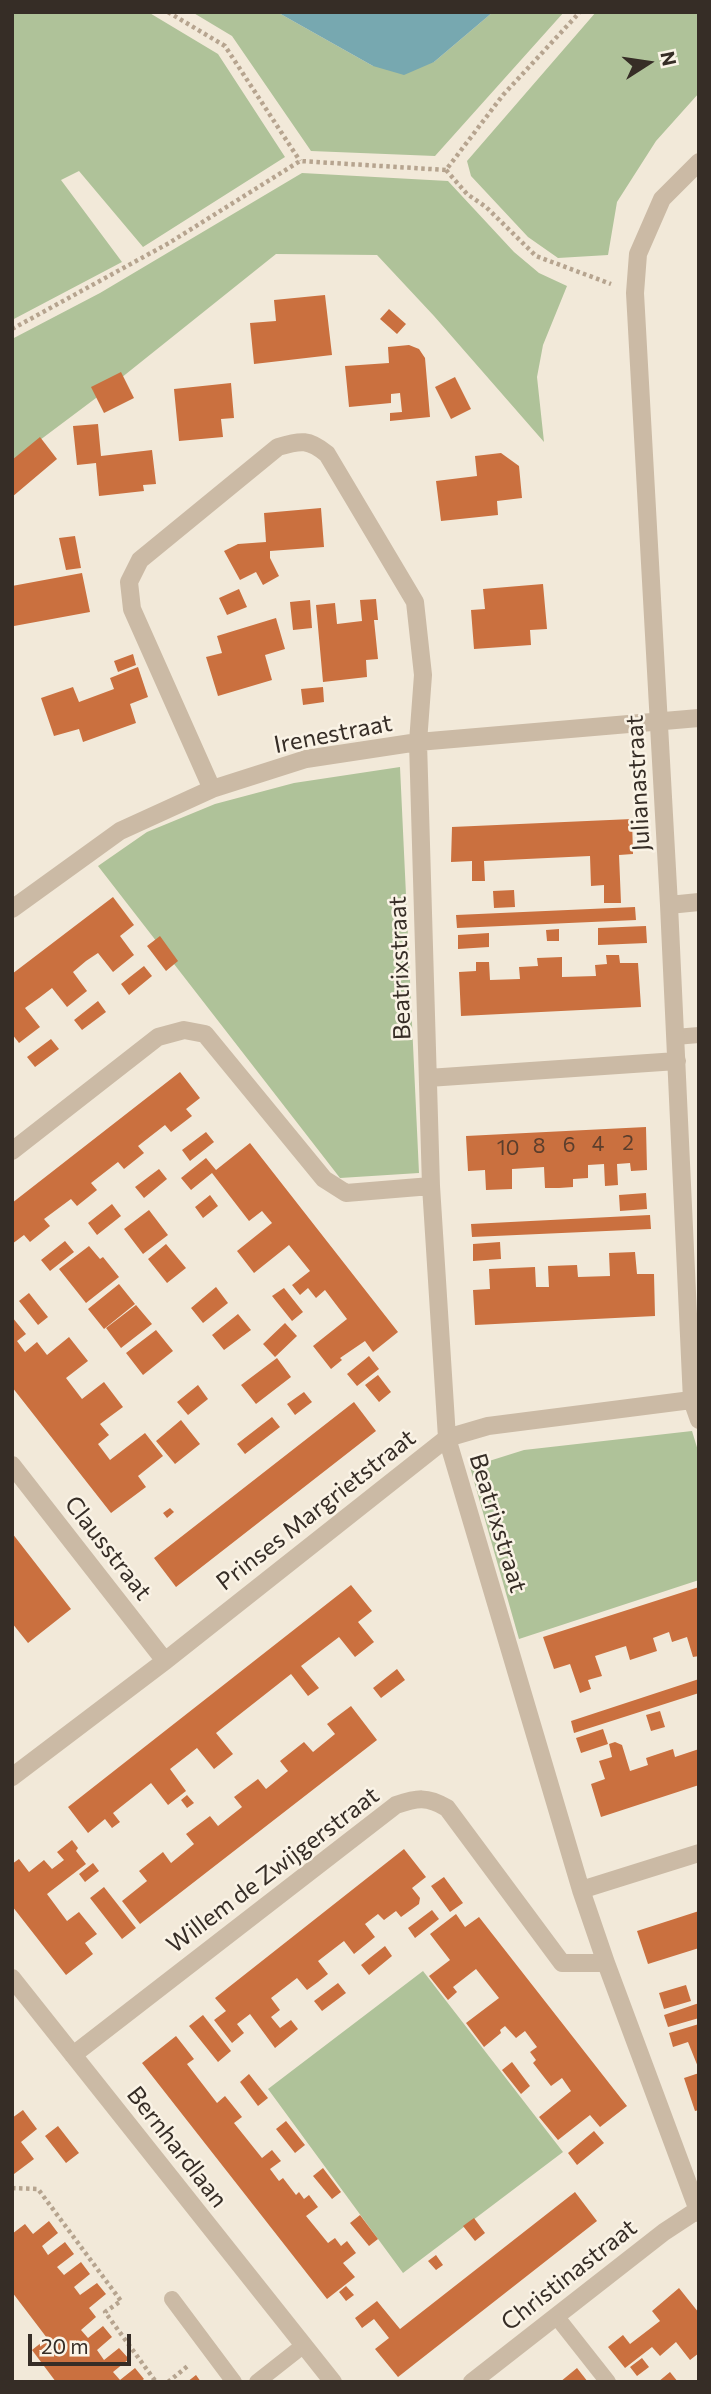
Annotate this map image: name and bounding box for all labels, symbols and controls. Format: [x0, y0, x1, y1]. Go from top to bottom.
north arrow [613, 28, 683, 98]
text: N [656, 49, 682, 68]
street label: Irenestraat [271, 708, 395, 760]
street label: Julianastraat [620, 714, 656, 852]
street label: Beatrixstraat [383, 896, 417, 1040]
house number: 2 [622, 1130, 634, 1156]
house number: 4 [592, 1131, 604, 1157]
house number: 6 [563, 1132, 575, 1158]
house number: 8 [533, 1133, 545, 1159]
house number: 10 [497, 1135, 519, 1161]
street label: Prinses Margrietstraat [211, 1423, 421, 1597]
street label: Beatrixstraat [463, 1450, 533, 1596]
street label: Clausstraat [58, 1490, 158, 1606]
street label: Willem de Zwijgerstraat [161, 1781, 385, 1959]
street label: Bernhardlaan [121, 2081, 233, 2213]
street label: Christinastraat [495, 2213, 643, 2337]
scale bar [32, 2320, 135, 2364]
text: 20 m [41, 2333, 89, 2358]

